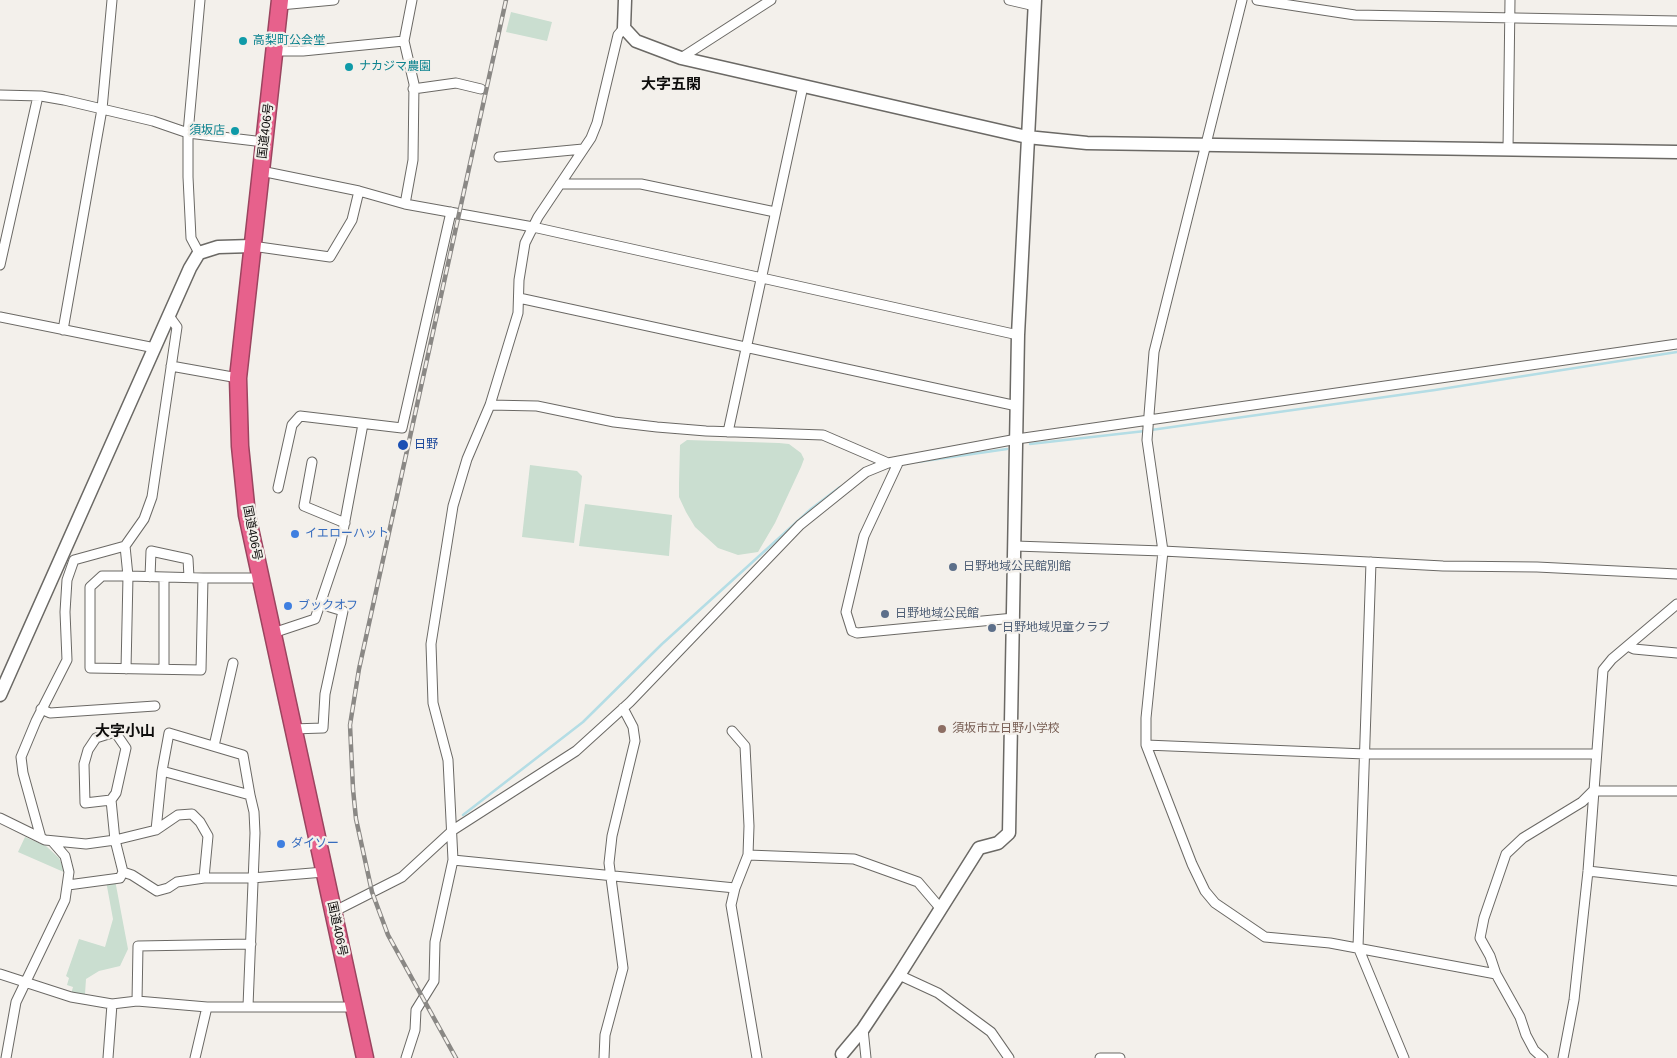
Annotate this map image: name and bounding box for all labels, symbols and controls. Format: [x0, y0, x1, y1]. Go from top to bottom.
place label: 高梨町公会堂 [253, 34, 325, 48]
marker: 高梨町公会堂 [237, 35, 249, 47]
place label: ナカジマ農園 [359, 60, 431, 74]
marker: ナカジマ農園 [343, 61, 355, 73]
district label: 大字五閑 [641, 76, 701, 94]
street label: 国道406号 [255, 102, 277, 160]
place label: 須坂店 [189, 124, 225, 138]
marker: 須坂店 [229, 125, 241, 137]
marker: 日野 [396, 438, 410, 452]
place label: 日野 [414, 438, 438, 452]
street label: 国道406号 [240, 504, 264, 562]
place label: イエローハット [305, 527, 389, 541]
marker: イエローハット [289, 528, 301, 540]
place label: 日野地域公民館別館 [963, 560, 1071, 574]
marker: 日野地域公民館別館 [947, 561, 959, 573]
place label: ブックオフ [298, 599, 358, 613]
marker: ブックオフ [282, 600, 294, 612]
place label: 日野地域公民館 [895, 607, 979, 621]
marker: 日野地域公民館 [879, 608, 891, 620]
place label: 日野地域児童クラブ [1002, 621, 1110, 635]
marker: 日野地域児童クラブ [986, 622, 998, 634]
place label: 須坂市立日野小学校 [952, 722, 1060, 736]
district label: 大字小山 [95, 723, 155, 741]
marker: 須坂市立日野小学校 [936, 723, 948, 735]
place label: ダイソー [291, 837, 339, 851]
marker: ダイソー [275, 838, 287, 850]
street label: 国道406号 [324, 900, 350, 958]

